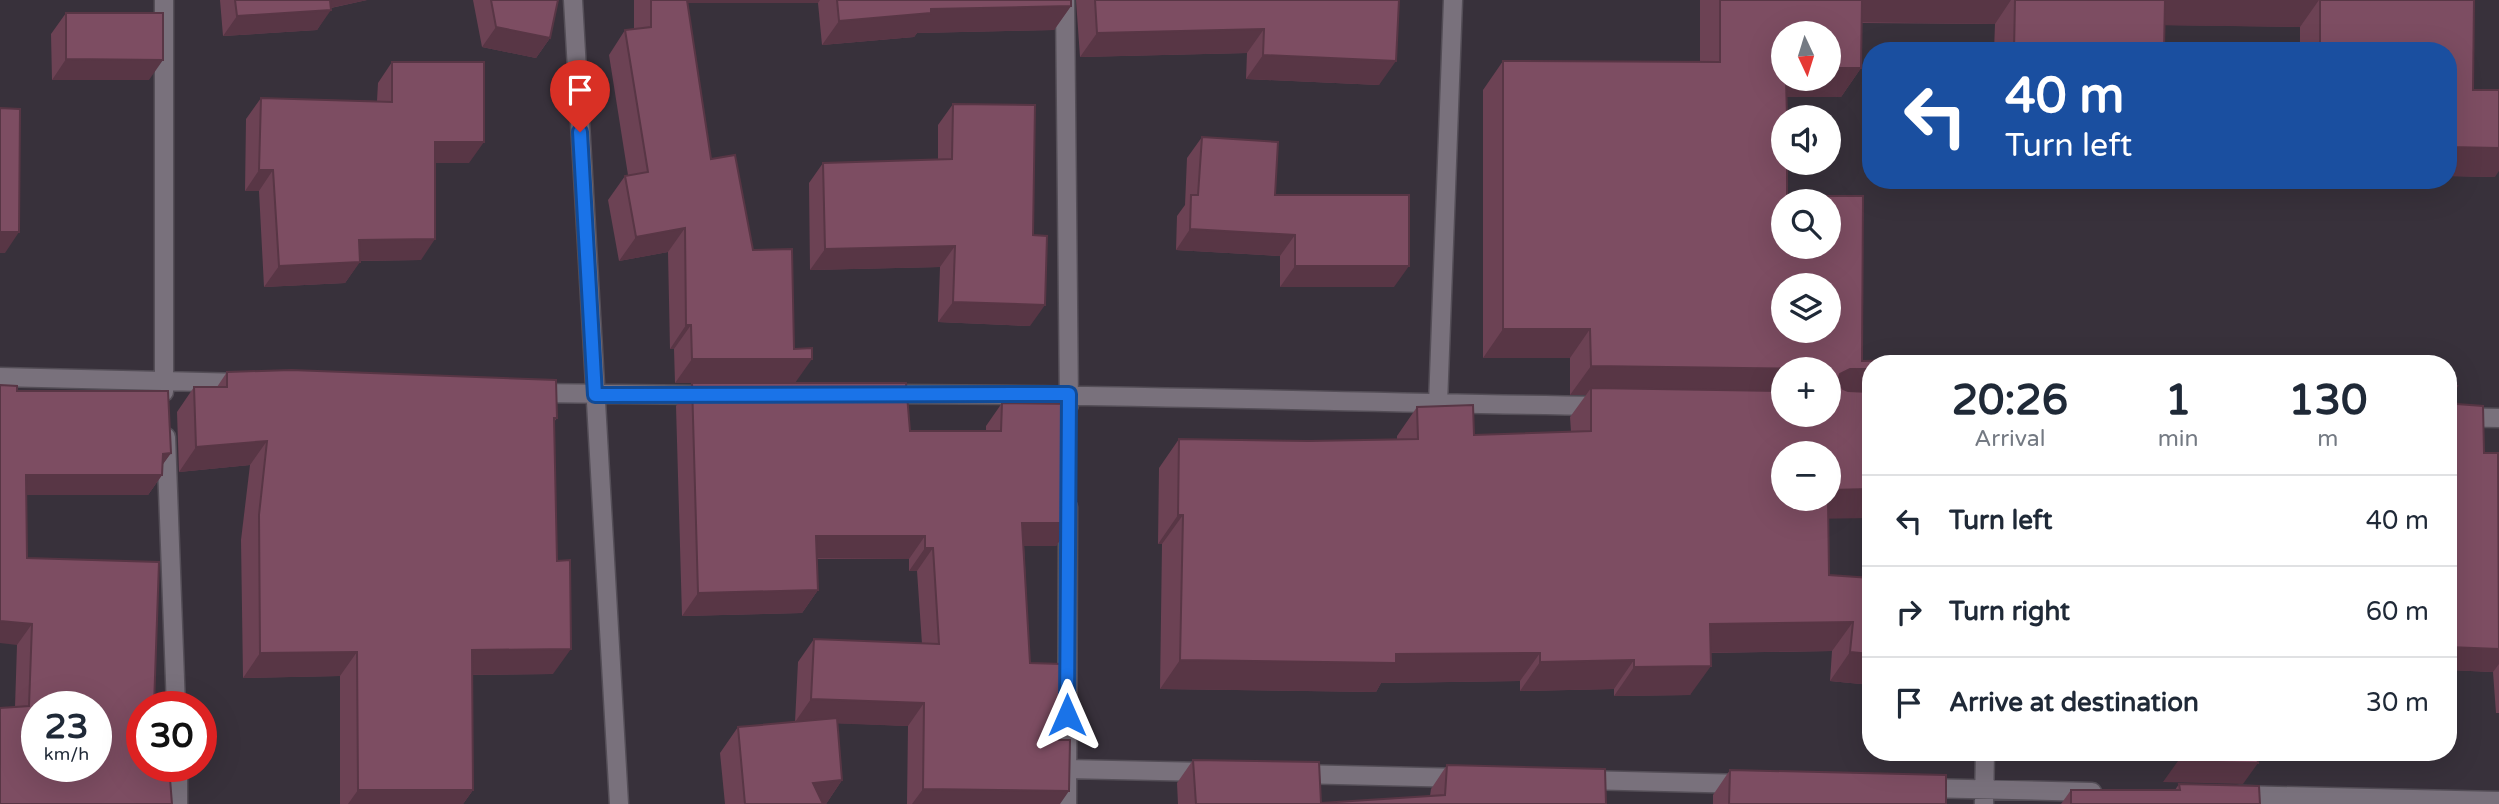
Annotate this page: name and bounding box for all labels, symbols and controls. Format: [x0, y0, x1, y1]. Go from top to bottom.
north arrow [1771, 21, 1841, 91]
map controls [1771, 21, 1841, 511]
pin [550, 60, 610, 132]
text: 40 m [2005, 67, 2124, 126]
icon: left [1890, 70, 1981, 161]
icon: arrive [561, 71, 599, 109]
button: sound [1771, 105, 1841, 175]
text: Turn left [2005, 127, 2132, 165]
button: search [1771, 189, 1841, 259]
button: layers [1771, 273, 1841, 343]
button: + [1771, 357, 1841, 427]
text: 20:26 [1952, 375, 2068, 426]
text: 1 [2165, 375, 2191, 426]
text: 130 [2288, 375, 2367, 426]
text: Arrival [1974, 425, 2045, 453]
text: min [2158, 425, 2199, 453]
text: m [2317, 425, 2338, 453]
button: − [1771, 441, 1841, 511]
icon: left [1890, 502, 1928, 540]
text: Turn left [1949, 505, 2052, 536]
text: 40 m [2366, 505, 2429, 536]
icon: right [1890, 593, 1928, 631]
text: Turn right [1949, 596, 2070, 627]
text: 60 m [2366, 596, 2429, 627]
position arrow [1030, 678, 1104, 752]
icon: arrive [1890, 684, 1928, 722]
text: Arrive at destination [1949, 687, 2199, 718]
text: 30 m [2366, 687, 2429, 718]
speed limit sign: 30 [126, 691, 217, 782]
text: 23 [45, 706, 88, 748]
text: km/h [44, 743, 89, 765]

